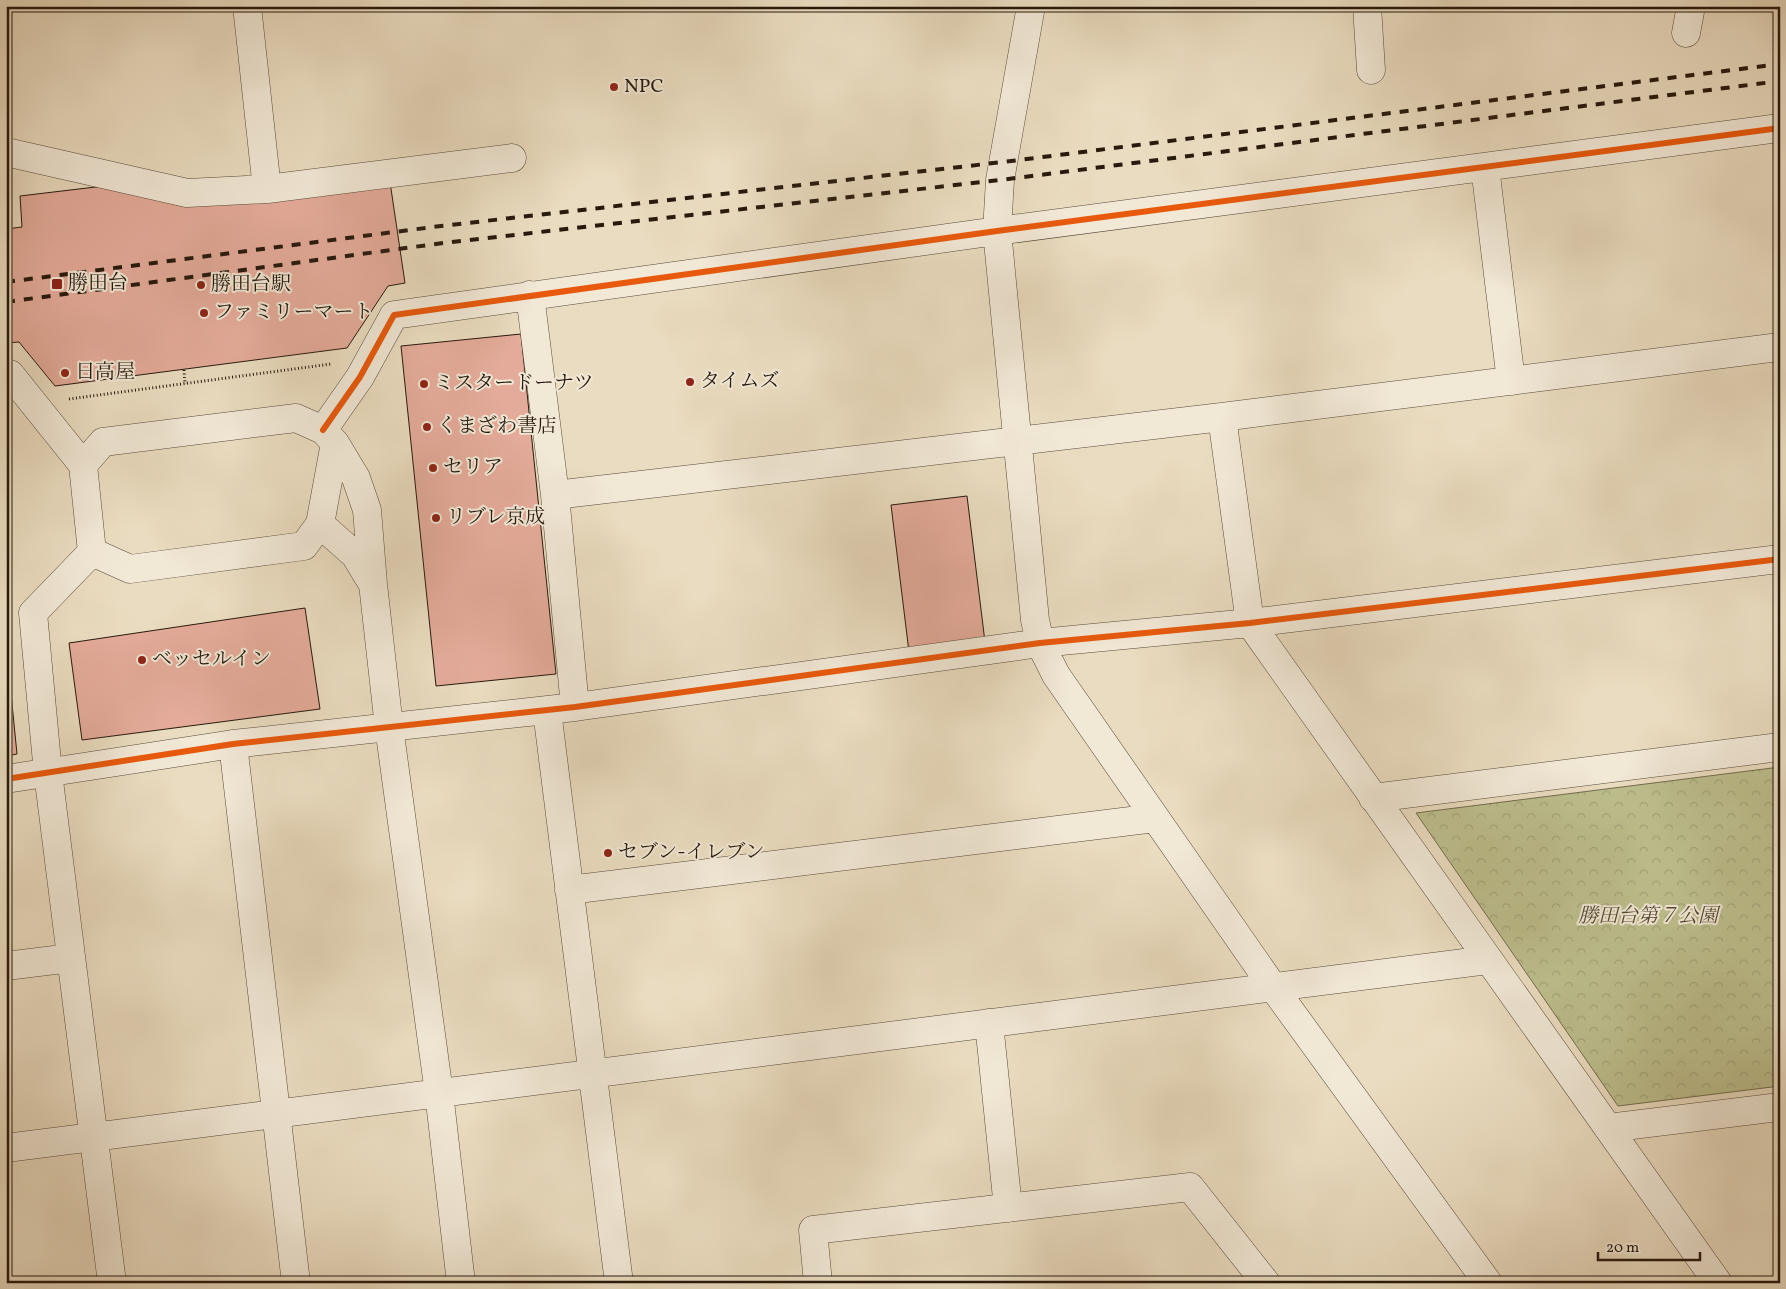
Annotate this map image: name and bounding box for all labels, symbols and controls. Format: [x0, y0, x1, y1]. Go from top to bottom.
place label: NPC [624, 73, 664, 101]
marker: NPC [608, 81, 620, 93]
place label: 勝田台 [68, 270, 128, 298]
place label: 勝田台駅 [211, 271, 291, 299]
marker: 勝田台 [50, 277, 64, 291]
marker: 勝田台駅 [195, 279, 207, 291]
place label: ファミリーマート [214, 299, 374, 327]
marker: ファミリーマート [198, 307, 210, 319]
place label: 日高屋 [75, 359, 135, 387]
marker: 日高屋 [59, 367, 71, 379]
place label: タイムズ [700, 368, 780, 396]
place label: ミスタードーナツ [434, 370, 594, 398]
marker: タイムズ [684, 376, 696, 388]
marker: ミスタードーナツ [418, 378, 430, 390]
place label: くまざわ書店 [437, 413, 557, 441]
marker: くまざわ書店 [421, 421, 433, 433]
place label: セリア [443, 454, 503, 482]
marker: セリア [427, 462, 439, 474]
place label: リブレ京成 [446, 504, 545, 532]
marker: リブレ京成 [430, 512, 442, 524]
place label: ベッセルイン [152, 646, 271, 674]
marker: ベッセルイン [136, 654, 148, 666]
place label: セブン-イレブン [618, 839, 765, 867]
marker: セブン-イレブン [602, 847, 614, 859]
park label: 勝田台第７公園 [1578, 903, 1721, 931]
scale bar [1598, 1229, 1701, 1261]
text: 20 m [1606, 1238, 1639, 1259]

